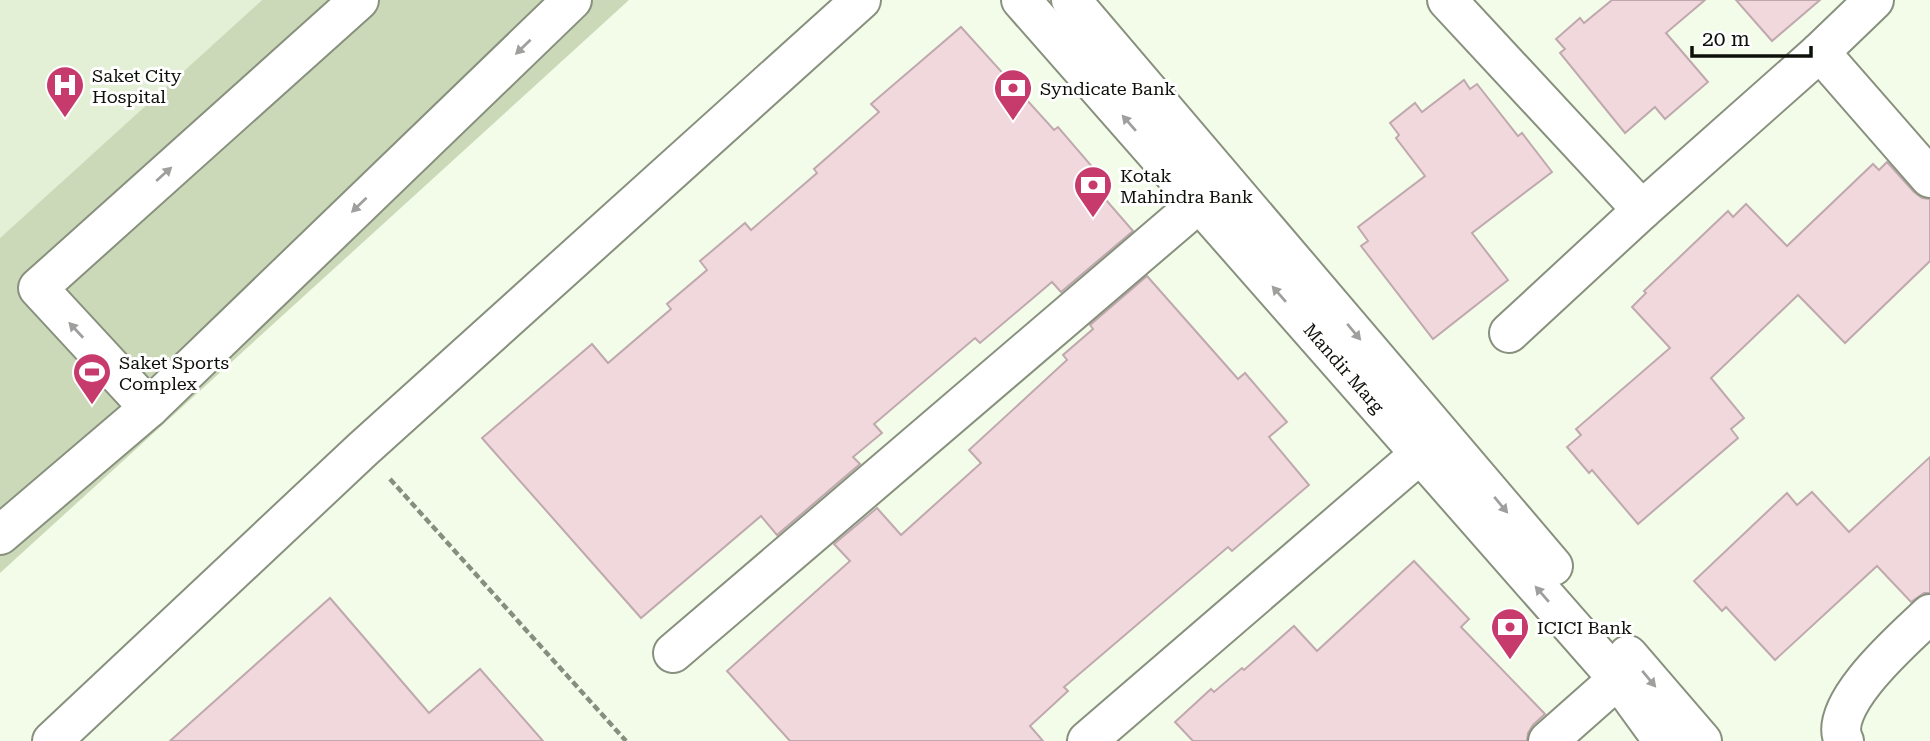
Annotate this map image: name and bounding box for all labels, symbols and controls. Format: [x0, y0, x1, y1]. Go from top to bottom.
scale bar [1692, 14, 1811, 58]
text: 20 m [1702, 27, 1750, 51]
one-way arrow [515, 39, 532, 55]
hospital icon: Saket City Hospital [44, 64, 86, 119]
place label: Saket City Hospital [92, 65, 182, 107]
bank icon: Syndicate Bank [992, 67, 1034, 122]
place label: Syndicate Bank [1040, 78, 1176, 99]
one-way arrow [1121, 114, 1137, 132]
bank icon: Kotak Mahindra Bank [1072, 164, 1114, 219]
place label: Kotak Mahindra Bank [1120, 165, 1253, 207]
one-way arrow [156, 167, 173, 182]
one-way arrow [351, 197, 368, 213]
one-way arrow [1271, 285, 1287, 303]
street label: Mandir Marg [1299, 319, 1389, 418]
one-way arrow [69, 322, 85, 339]
one-way arrow [1346, 323, 1362, 341]
sports icon: Saket Sports Complex [71, 351, 113, 406]
place label: Saket Sports Complex [119, 352, 229, 394]
one-way arrow [1493, 497, 1508, 514]
one-way arrow [1535, 585, 1550, 602]
bank icon: ICICI Bank [1489, 606, 1531, 661]
place label: ICICI Bank [1537, 617, 1632, 638]
one-way arrow [1641, 669, 1656, 687]

